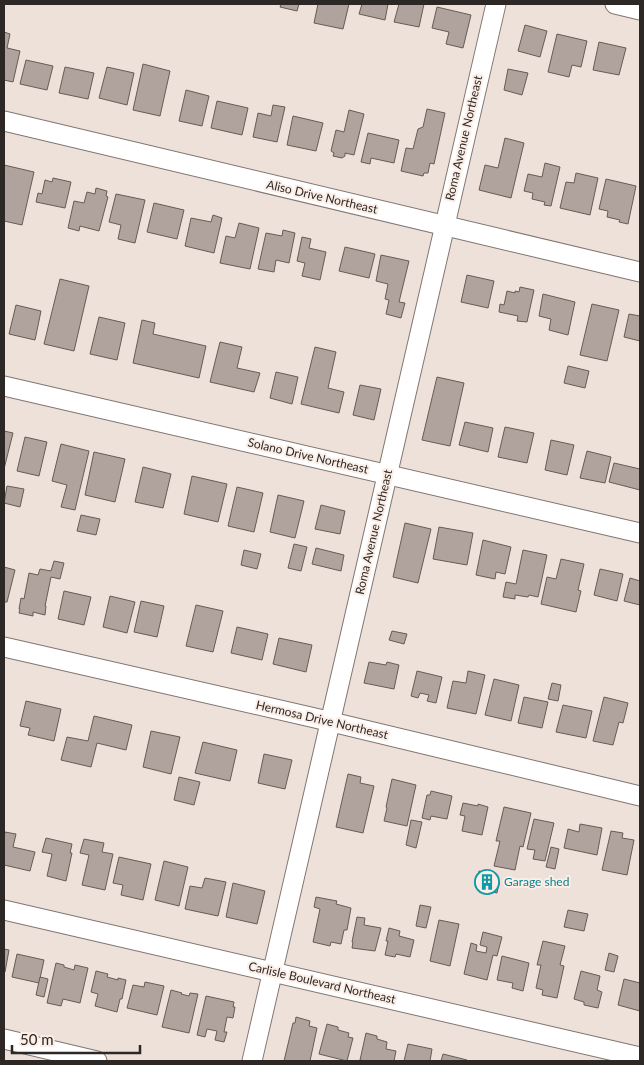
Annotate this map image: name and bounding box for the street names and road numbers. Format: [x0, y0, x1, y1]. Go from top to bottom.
street label: Roma Avenue Northeast [442, 73, 485, 202]
street label: Aliso Drive Northeast [265, 176, 380, 217]
street label: Solano Drive Northeast [246, 434, 371, 477]
street label: Roma Avenue Northeast [352, 467, 395, 596]
street label: Hermosa Drive Northeast [255, 697, 390, 742]
street label: Carlisle Boulevard Northeast [247, 958, 398, 1007]

